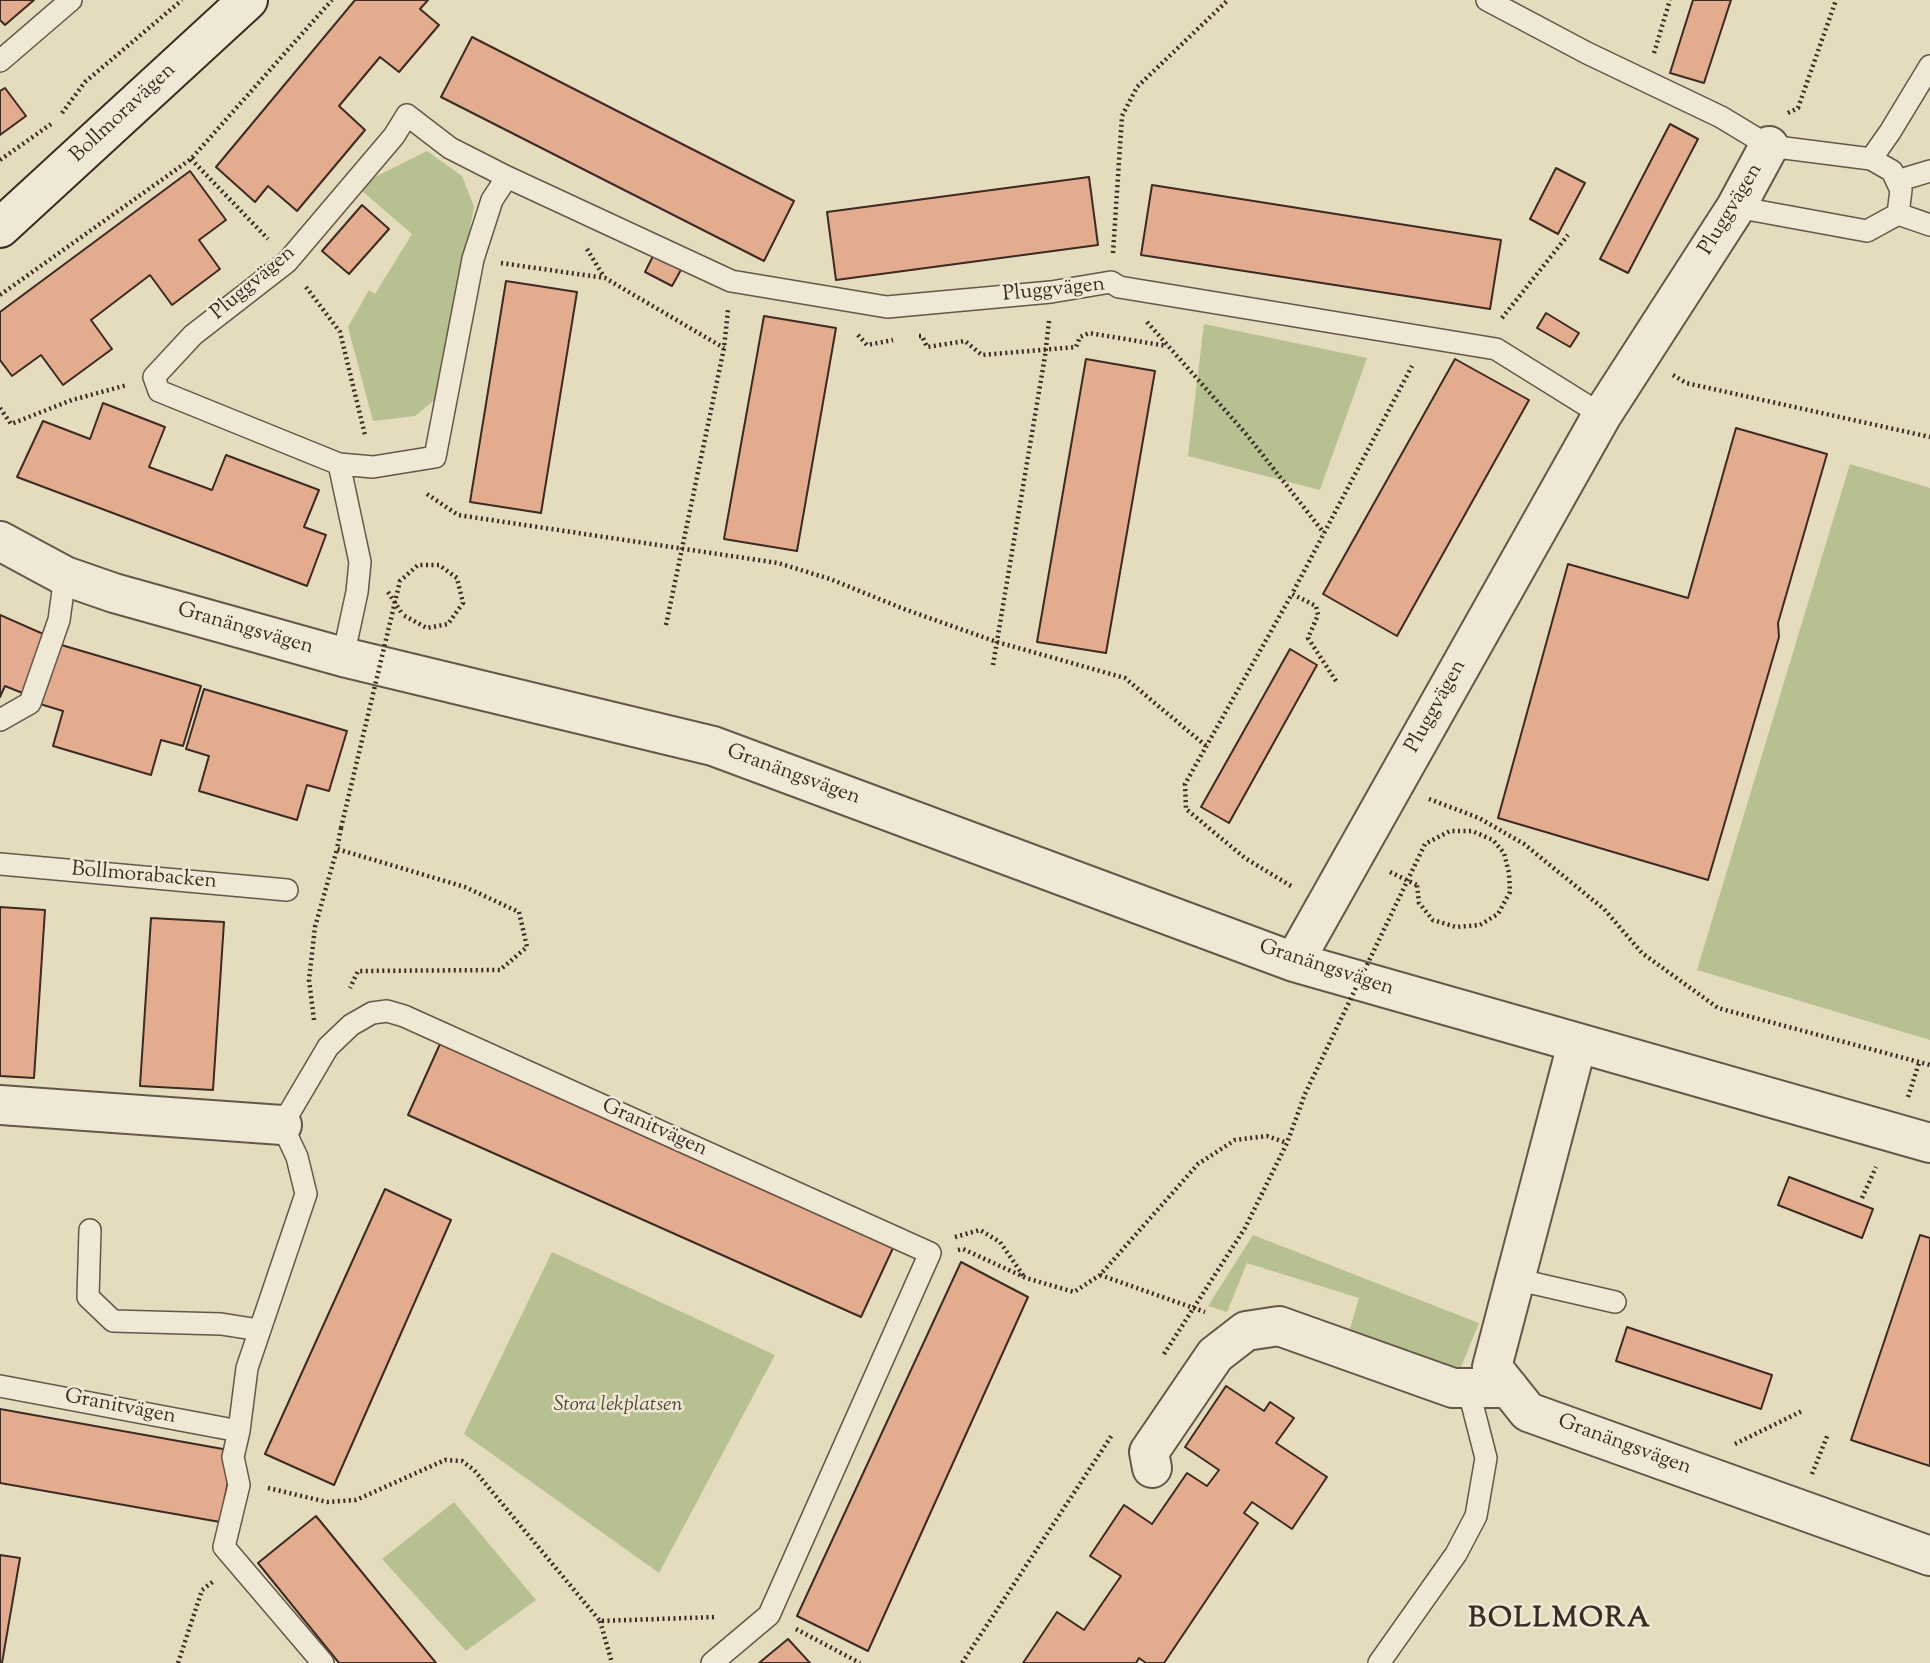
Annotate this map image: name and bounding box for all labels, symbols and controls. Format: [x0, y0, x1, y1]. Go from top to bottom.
street label: Bollmoravägen [66, 59, 182, 169]
street label: Pluggvägen [1695, 159, 1769, 261]
street label: Pluggvägen [207, 241, 301, 327]
street label: Pluggvägen [1002, 273, 1106, 309]
street label: Granängsvägen [174, 599, 316, 661]
street label: Pluggvägen [1401, 656, 1473, 758]
street label: Granängsvägen [723, 740, 863, 812]
street label: Bollmorabacken [70, 858, 218, 896]
street label: Granängsvägen [1255, 935, 1397, 1003]
street label: Granitvägen [597, 1095, 711, 1163]
street label: Granitvägen [62, 1385, 178, 1431]
park label: Stora lekplatsen [553, 1393, 683, 1419]
street label: Granängsvägen [1554, 1410, 1694, 1482]
district label: BOLLMORA [1469, 1604, 1651, 1638]

